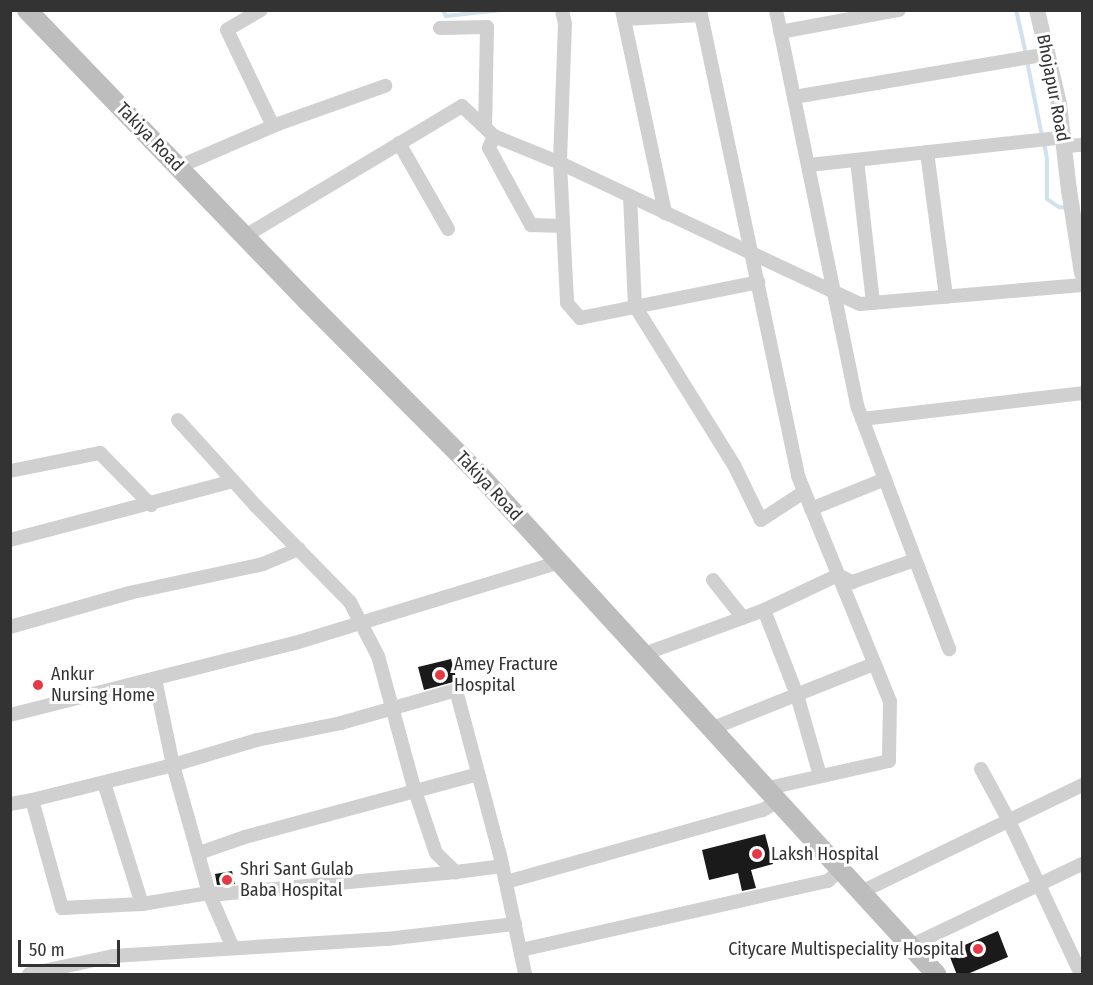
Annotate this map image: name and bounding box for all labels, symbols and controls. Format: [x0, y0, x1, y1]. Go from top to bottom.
street label: Bhojapur Road [1032, 32, 1074, 144]
street label: Takiya Road [112, 98, 188, 176]
street label: Takiya Road [451, 447, 527, 525]
place label: Amey Fracture Hospital [454, 654, 558, 696]
place label: Ankur Nursing Home [51, 664, 155, 706]
marker: Amey Fracture Hospital [431, 666, 449, 684]
marker: Ankur Nursing Home [29, 676, 47, 694]
place label: Laksh Hospital [771, 843, 879, 865]
marker: Laksh Hospital [748, 845, 766, 863]
place label: Shri Sant Gulab Baba Hospital [240, 859, 354, 902]
marker: Shri Sant Gulab Baba Hospital [218, 871, 236, 889]
scale bar [21, 928, 123, 966]
place label: Citycare Multispeciality Hospital [728, 938, 964, 960]
text: 50 m [29, 939, 65, 961]
marker: Citycare Multispeciality Hospital [969, 940, 987, 958]

